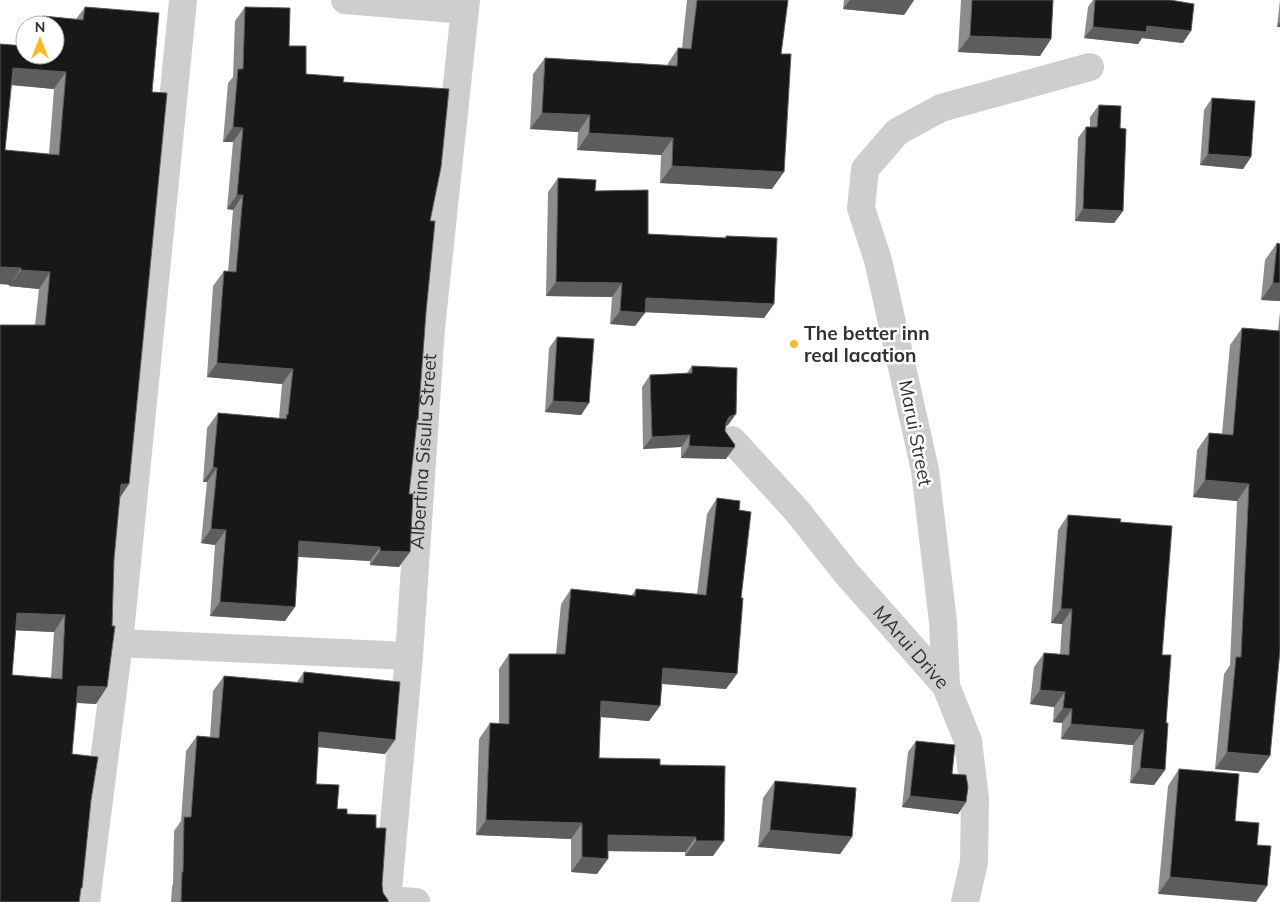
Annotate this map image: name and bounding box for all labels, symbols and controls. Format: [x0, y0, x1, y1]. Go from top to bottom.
north arrow [15, 15, 65, 65]
text: N [35, 18, 45, 36]
place label: The better inn real lacation [804, 321, 930, 367]
marker: The better inn real lacation [788, 338, 800, 350]
street label: Albertina Sisulu Street [404, 352, 441, 550]
street label: Marui Street [894, 378, 938, 488]
street label: MArui Drive [868, 600, 955, 694]

